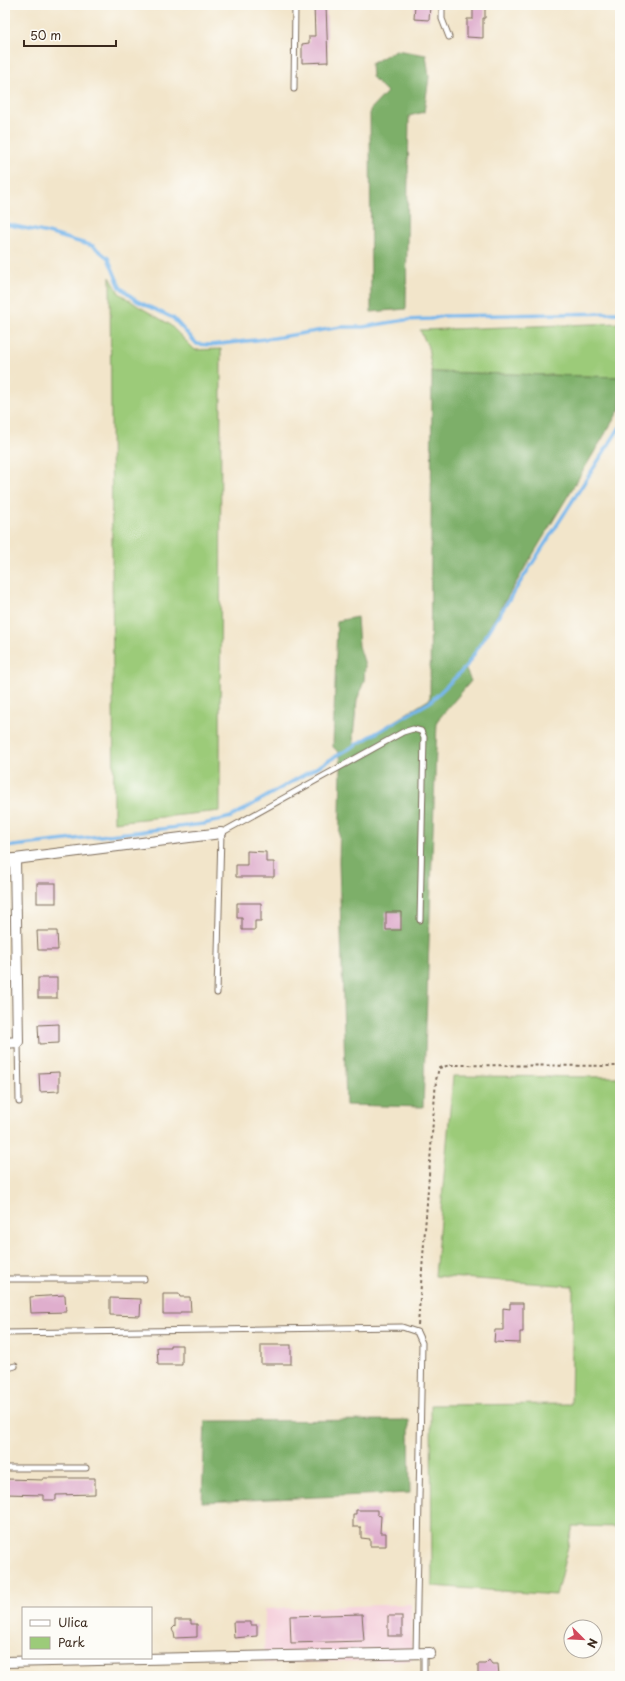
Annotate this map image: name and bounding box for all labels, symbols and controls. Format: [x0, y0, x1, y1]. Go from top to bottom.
scale bar [24, 22, 116, 48]
text: 50 m [30, 26, 61, 44]
legend [22, 1607, 152, 1659]
text: Ulica [58, 1613, 88, 1631]
north arrow [563, 1619, 603, 1659]
text: Park [58, 1633, 85, 1651]
text: N [583, 1636, 602, 1651]

